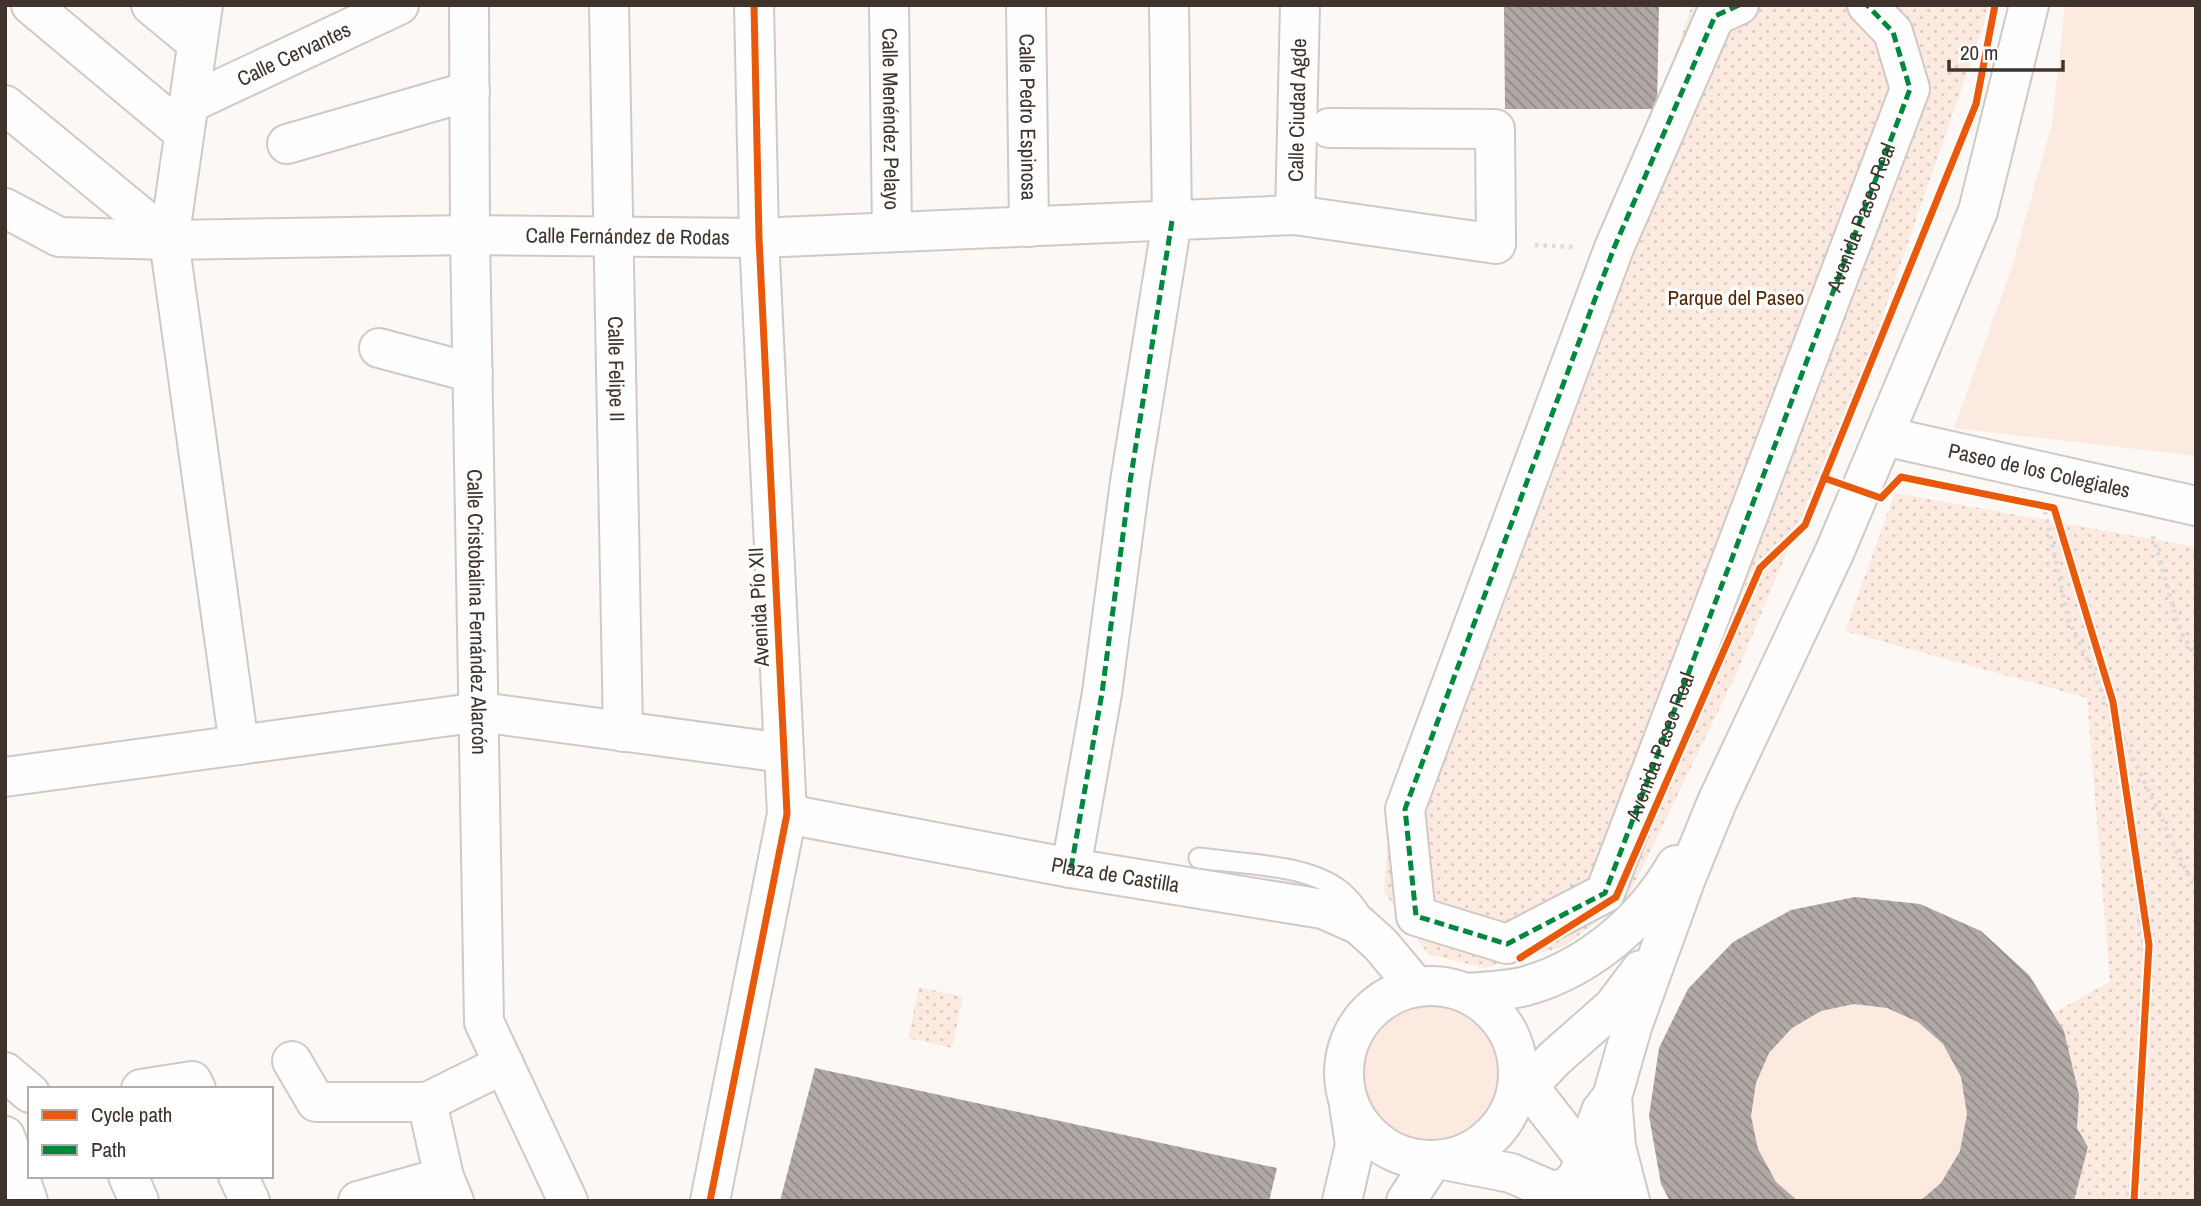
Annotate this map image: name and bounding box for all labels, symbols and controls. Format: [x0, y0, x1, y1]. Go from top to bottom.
street label: Calle Cervantes [232, 15, 355, 93]
street label: Calle Menéndez Pelayo [875, 28, 907, 210]
scale bar [1949, 28, 2063, 72]
street label: Calle Pedro Espinosa [1012, 33, 1044, 201]
street label: Calle Ciudad Agde [1281, 38, 1313, 182]
text: 20 m [1960, 38, 1998, 67]
street label: Avenida Paseo Real [1819, 139, 1902, 297]
street label: Calle Fernández de Rodas [525, 221, 730, 252]
park label: Parque del Paseo [1668, 283, 1804, 312]
street label: Calle Felipe II [601, 316, 632, 422]
street label: Paseo de los Colegiales [1945, 436, 2133, 505]
street label: Calle Cristobalina Fernández Alarcón [460, 469, 494, 755]
street label: Avenida Pío XII [741, 547, 776, 668]
street label: Avenida Paseo Real [1618, 668, 1701, 826]
street label: Plaza de Castilla [1049, 850, 1182, 899]
legend [28, 1087, 273, 1178]
text: Cycle path [91, 1100, 172, 1129]
text: Path [91, 1135, 126, 1164]

